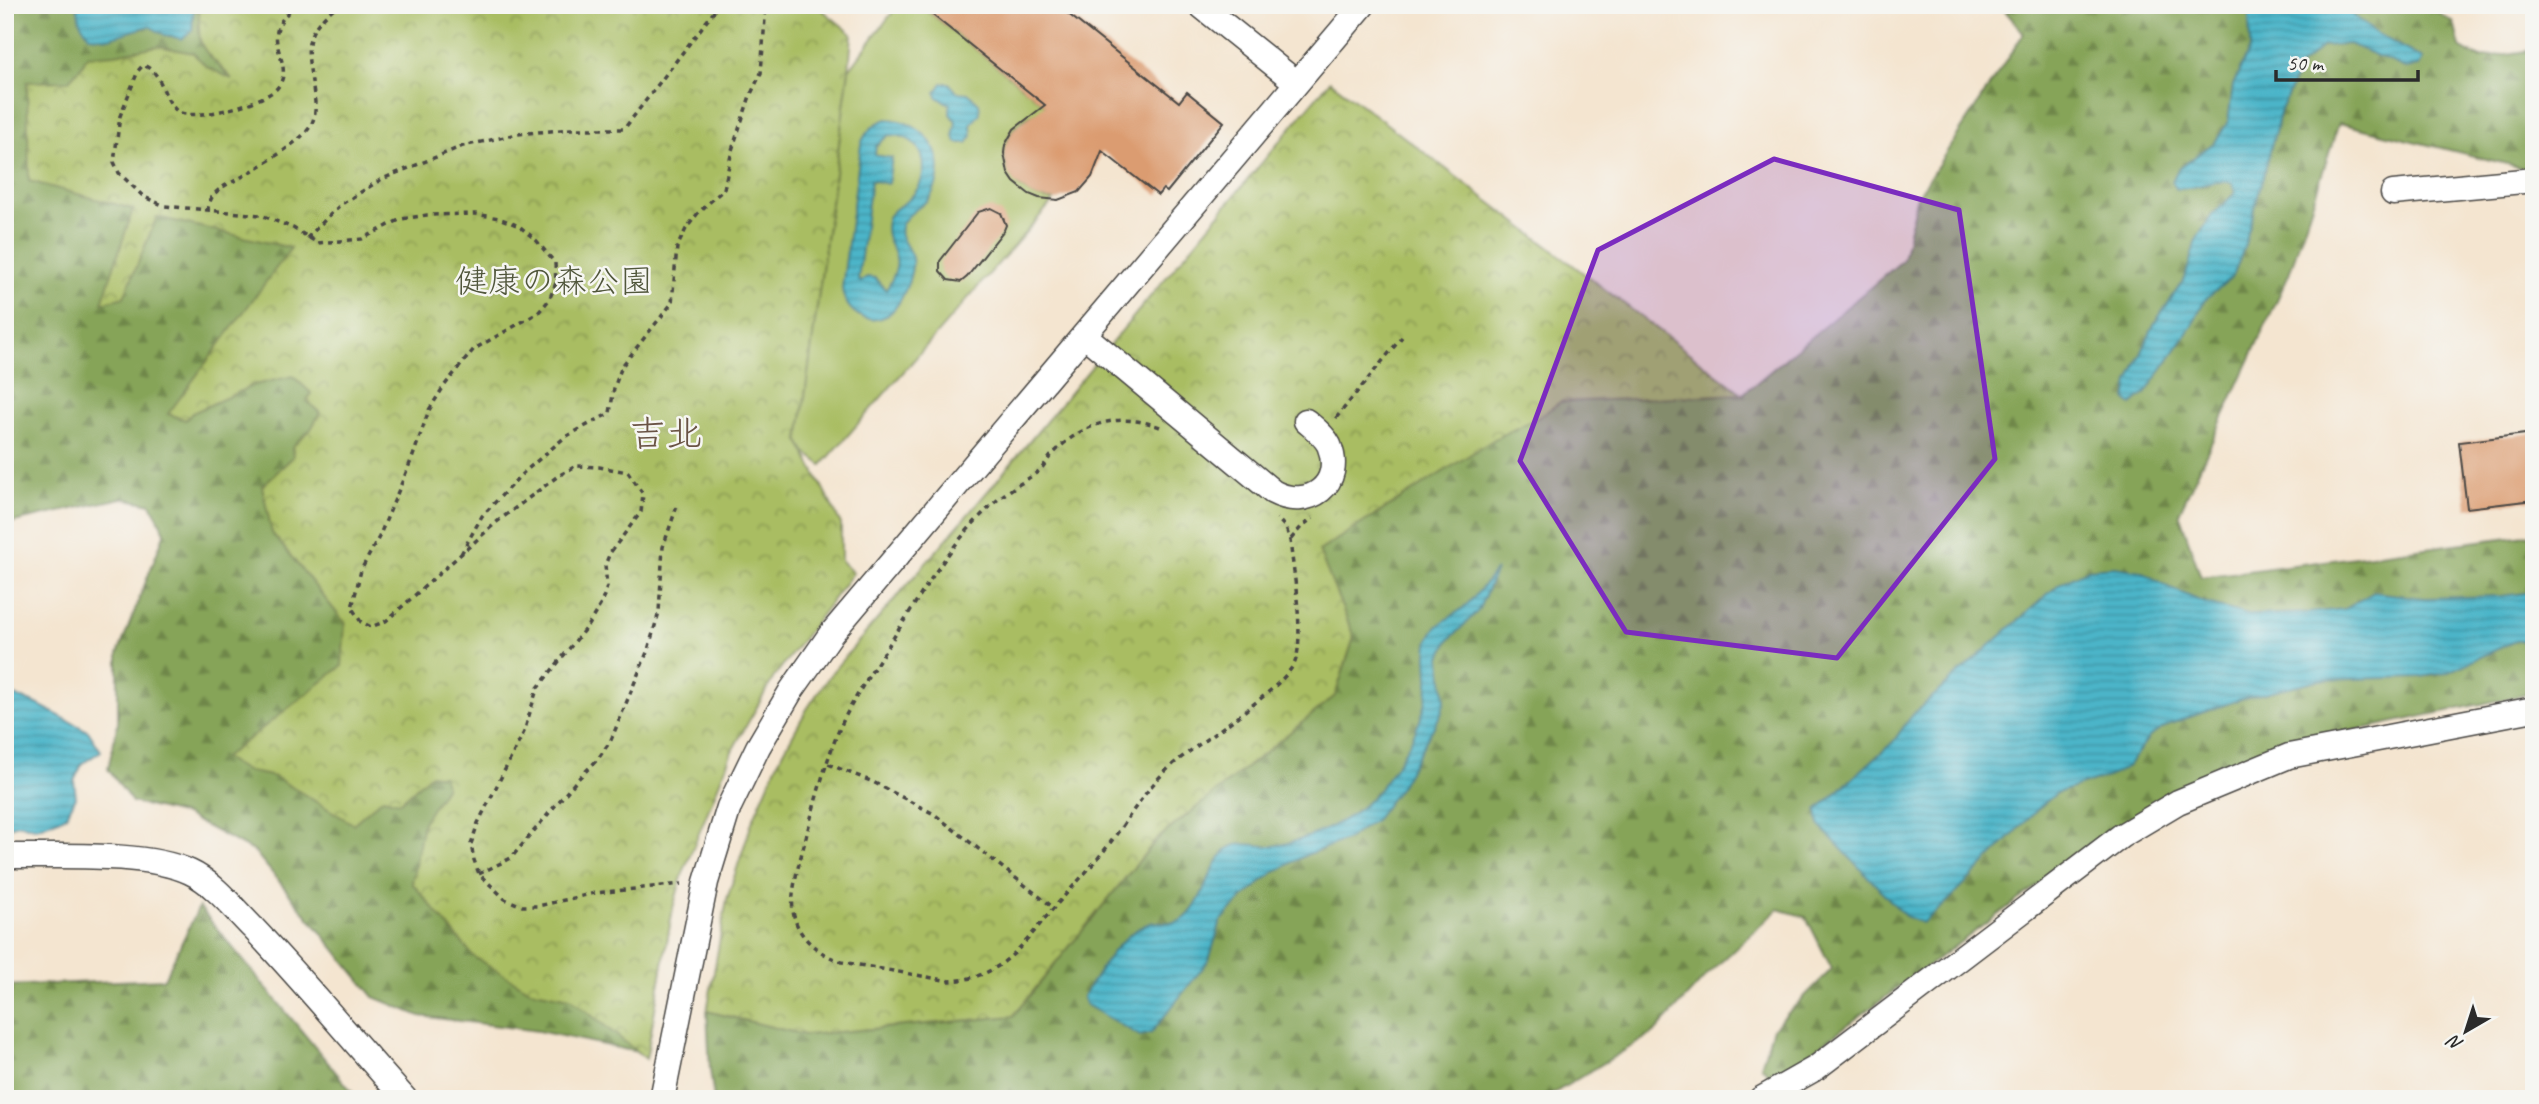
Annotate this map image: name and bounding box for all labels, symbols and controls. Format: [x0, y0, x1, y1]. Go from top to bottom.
scale bar [2276, 38, 2418, 82]
text: 50 m [2287, 50, 2325, 76]
park label: 健康の森公園 [455, 260, 653, 302]
district label: 吉北 [629, 410, 703, 457]
north arrow [2430, 996, 2500, 1066]
text: N [2441, 1028, 2468, 1056]

